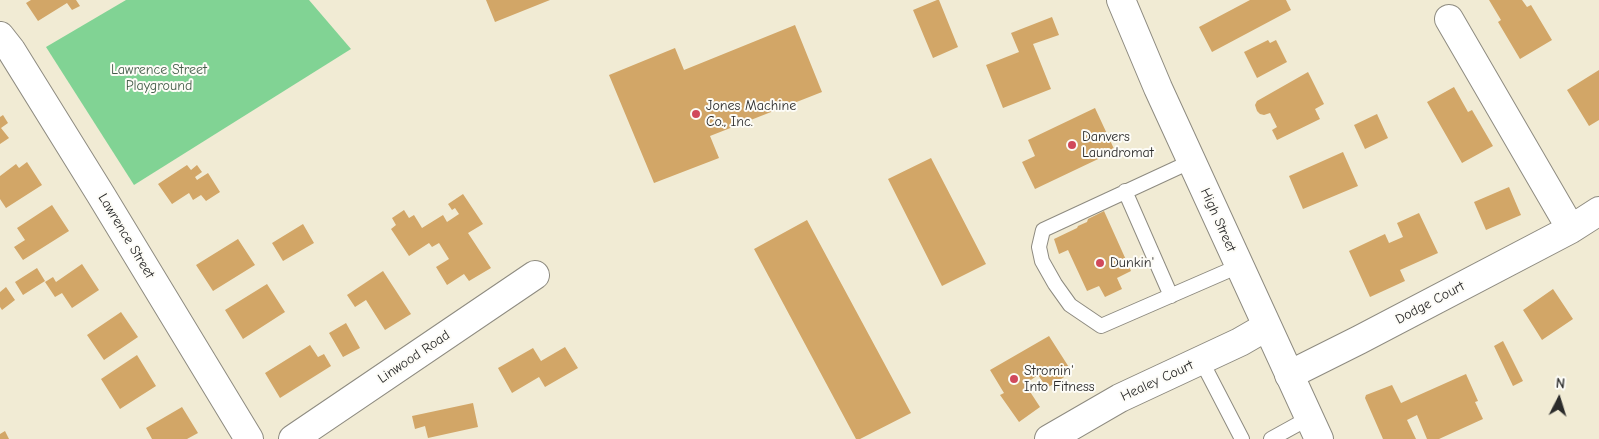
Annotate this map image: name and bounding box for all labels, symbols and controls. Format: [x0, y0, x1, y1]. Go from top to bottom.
park label: Lawrence Street Playground [111, 62, 207, 94]
place label: Jones Machine Co., Inc. [706, 98, 796, 130]
marker: Jones Machine Co., Inc. [690, 108, 702, 120]
place label: Danvers Laundromat [1082, 129, 1154, 162]
marker: Danvers Laundromat [1066, 139, 1078, 151]
street label: High Street [1197, 186, 1239, 254]
street label: Lawrence Street [94, 191, 158, 281]
place label: Dunkin' [1110, 255, 1154, 271]
marker: Dunkin' [1094, 257, 1106, 269]
street label: Dodge Court [1393, 278, 1467, 328]
street label: Linwood Road [375, 327, 453, 387]
street label: Healey Court [1118, 357, 1196, 405]
place label: Stromin' Into Fitness [1024, 363, 1095, 396]
marker: Stromin' Into Fitness [1008, 373, 1020, 385]
north arrow [1534, 374, 1584, 424]
text: N [1555, 375, 1566, 392]

